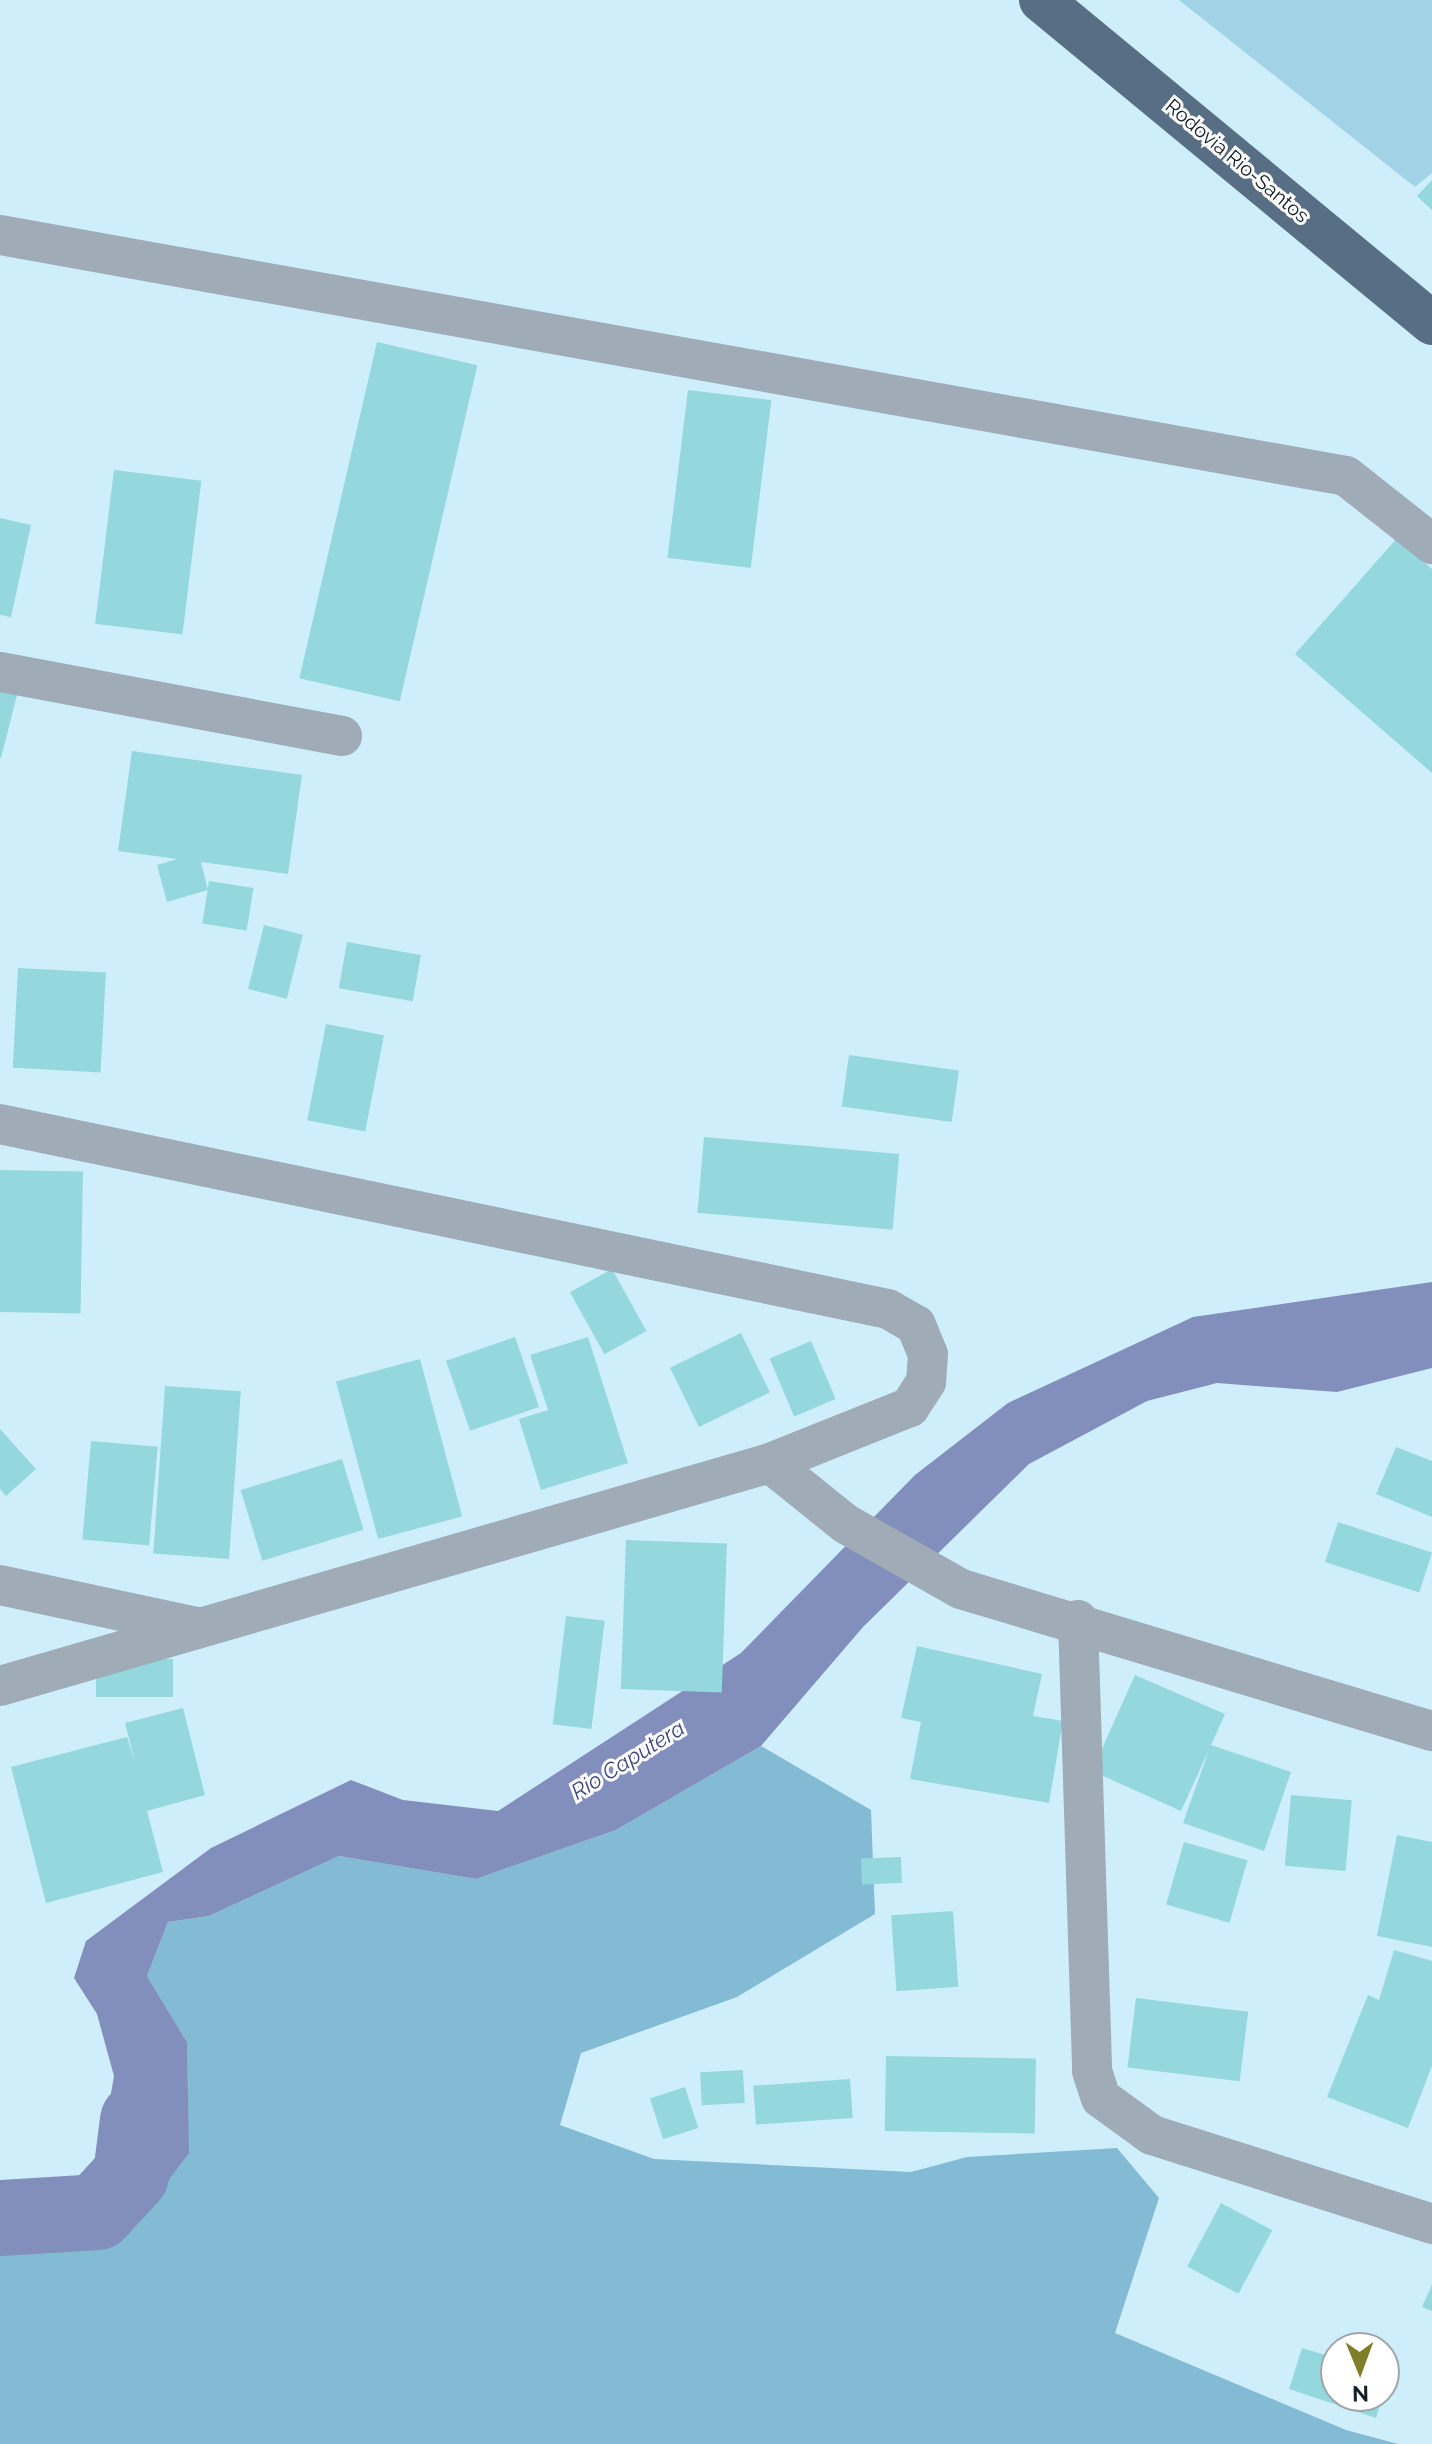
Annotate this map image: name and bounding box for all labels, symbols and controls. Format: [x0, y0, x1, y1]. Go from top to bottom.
street label: Rodovia Rio-Santos [1160, 94, 1314, 228]
water label: Rio Caputera [566, 1715, 690, 1805]
north arrow [1320, 2332, 1400, 2412]
text: N [1352, 2381, 1369, 2407]

